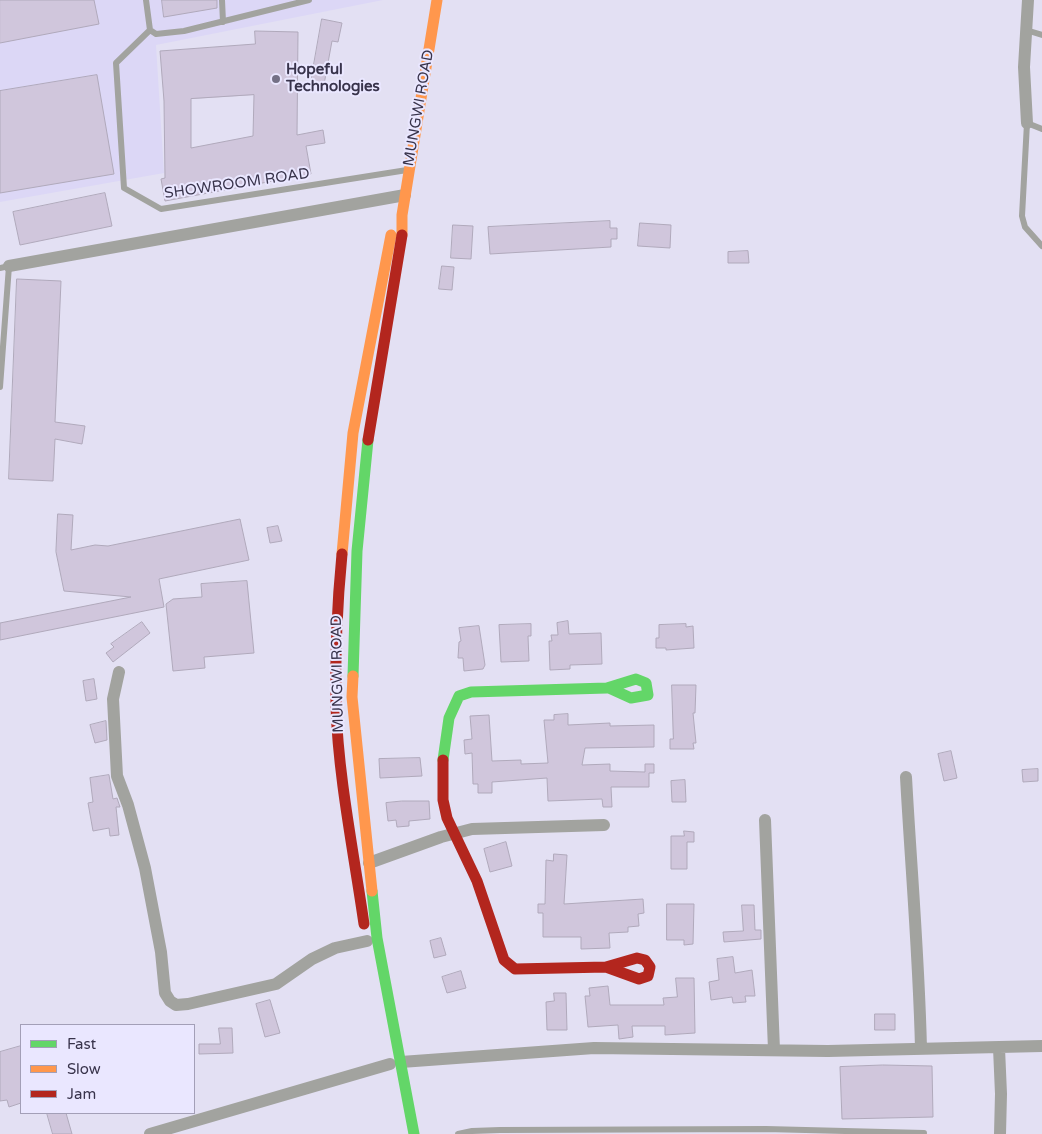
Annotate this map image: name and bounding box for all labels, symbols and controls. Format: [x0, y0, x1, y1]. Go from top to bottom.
street label: MUNGWI ROAD [400, 48, 438, 168]
place label: Hopeful Technologies [286, 61, 380, 96]
marker: Hopeful Technologies [270, 73, 282, 85]
street label: SHOWROOM ROAD [163, 165, 311, 203]
street label: MUNGWI ROAD [328, 615, 348, 733]
legend [20, 1024, 195, 1114]
text: Fast [67, 1035, 96, 1053]
text: Slow [67, 1060, 101, 1078]
text: Jam [67, 1085, 96, 1103]

